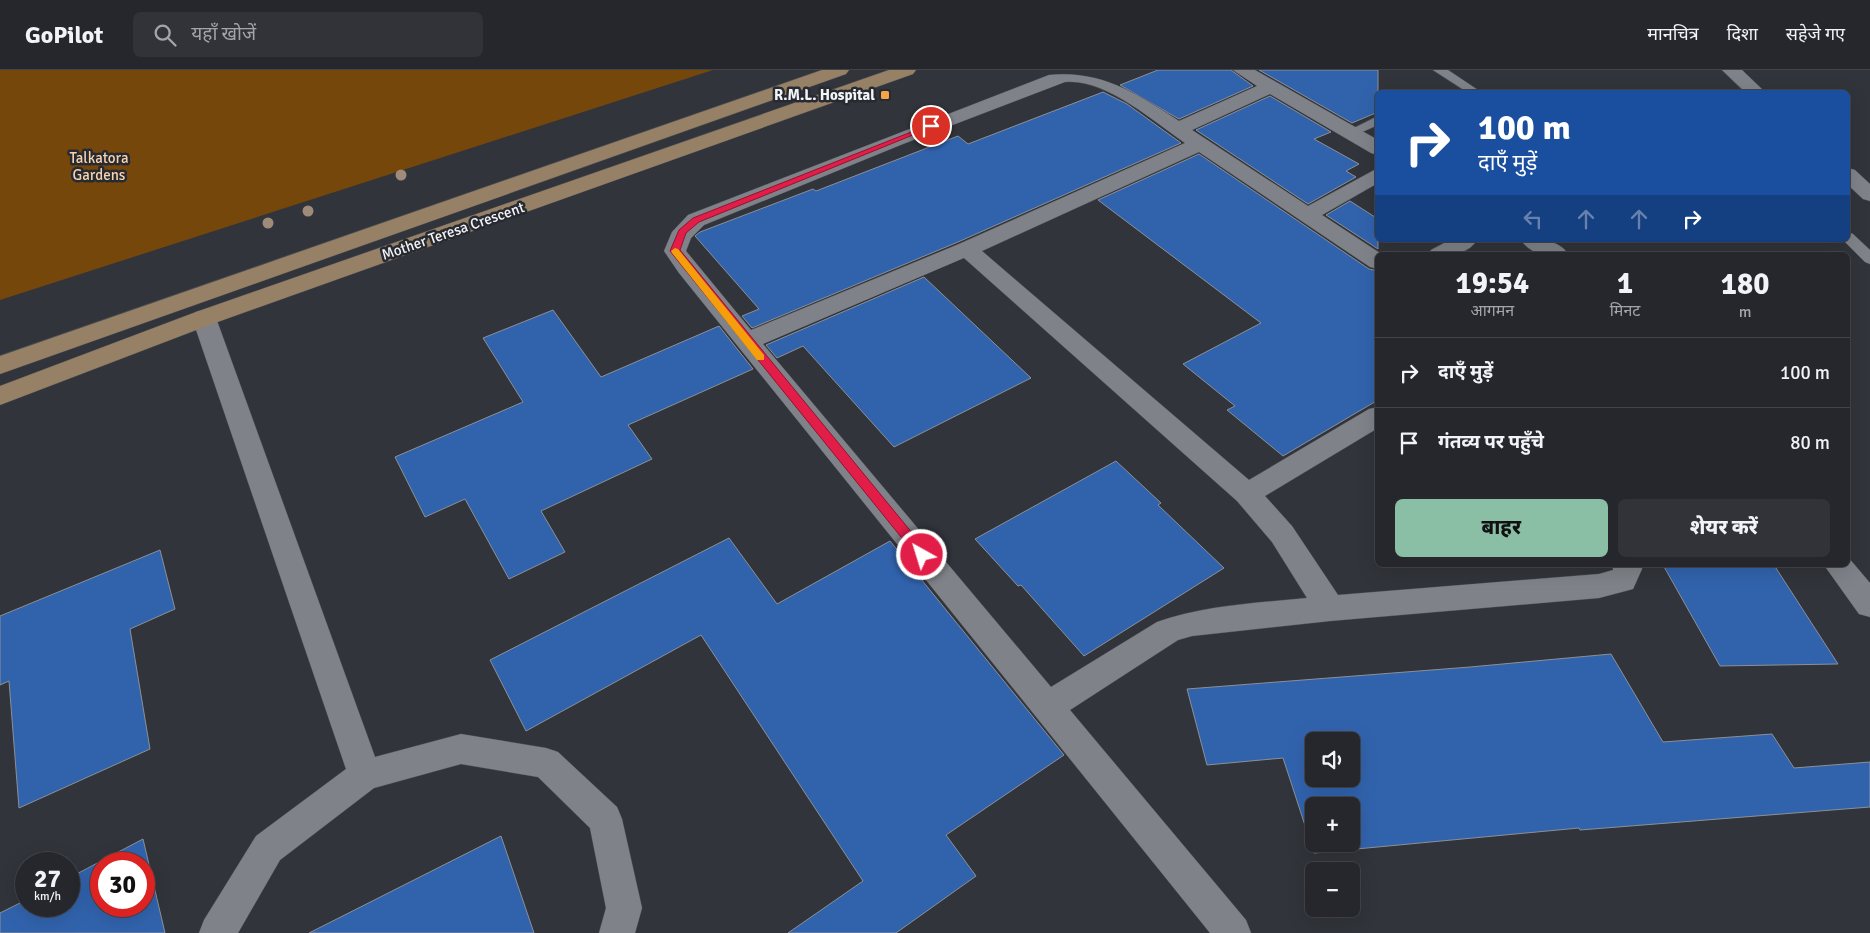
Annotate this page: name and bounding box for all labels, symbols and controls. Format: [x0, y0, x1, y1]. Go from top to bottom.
search box [133, 12, 483, 57]
text: GoPilot [25, 20, 103, 50]
icon: search [151, 21, 179, 49]
text: यहाँ खोजें [191, 22, 256, 46]
text: मानचित्र [1647, 23, 1699, 45]
text: दिशा [1727, 23, 1758, 45]
text: सहेजे गए [1786, 23, 1845, 45]
place label: R.M.L. Hospital [774, 86, 875, 104]
marker: R.M.L. Hospital [879, 89, 891, 101]
pin [910, 105, 952, 147]
text: 100 m [1478, 106, 1571, 149]
icon: right [1395, 110, 1460, 175]
icon: arrive [917, 112, 945, 140]
park label: Talkatora Gardens [69, 149, 129, 184]
text: दाएँ मुड़ें [1478, 149, 1537, 176]
street label: Mother Teresa Crescent [379, 198, 527, 264]
icon: left [1519, 205, 1547, 233]
icon: ahead [1572, 205, 1600, 233]
icon: ahead [1625, 205, 1653, 233]
icon: right [1678, 205, 1706, 233]
text: 19:54 [1456, 265, 1529, 302]
text: 1 [1617, 265, 1633, 302]
text: 180 [1721, 266, 1769, 303]
text: आगमन [1470, 301, 1514, 321]
text: मिनट [1610, 301, 1640, 321]
text: m [1739, 302, 1752, 322]
icon: right [1395, 359, 1423, 387]
text: दाएँ मुड़ें [1438, 360, 1493, 384]
text: 100 m [1780, 361, 1830, 385]
icon: arrive [1395, 429, 1423, 457]
text: गंतव्य पर पहुँचे [1438, 430, 1544, 454]
text: 80 m [1790, 431, 1830, 455]
button: बाहर [1395, 499, 1608, 557]
button: शेयर करें [1618, 499, 1830, 557]
position arrow [895, 528, 947, 580]
map controls [1305, 732, 1360, 917]
button: sound [1305, 732, 1360, 787]
button: + [1305, 797, 1360, 852]
speed limit sign: 30 [90, 852, 155, 917]
button: − [1305, 862, 1360, 917]
text: 27 [34, 863, 61, 894]
text: km/h [34, 889, 61, 904]

